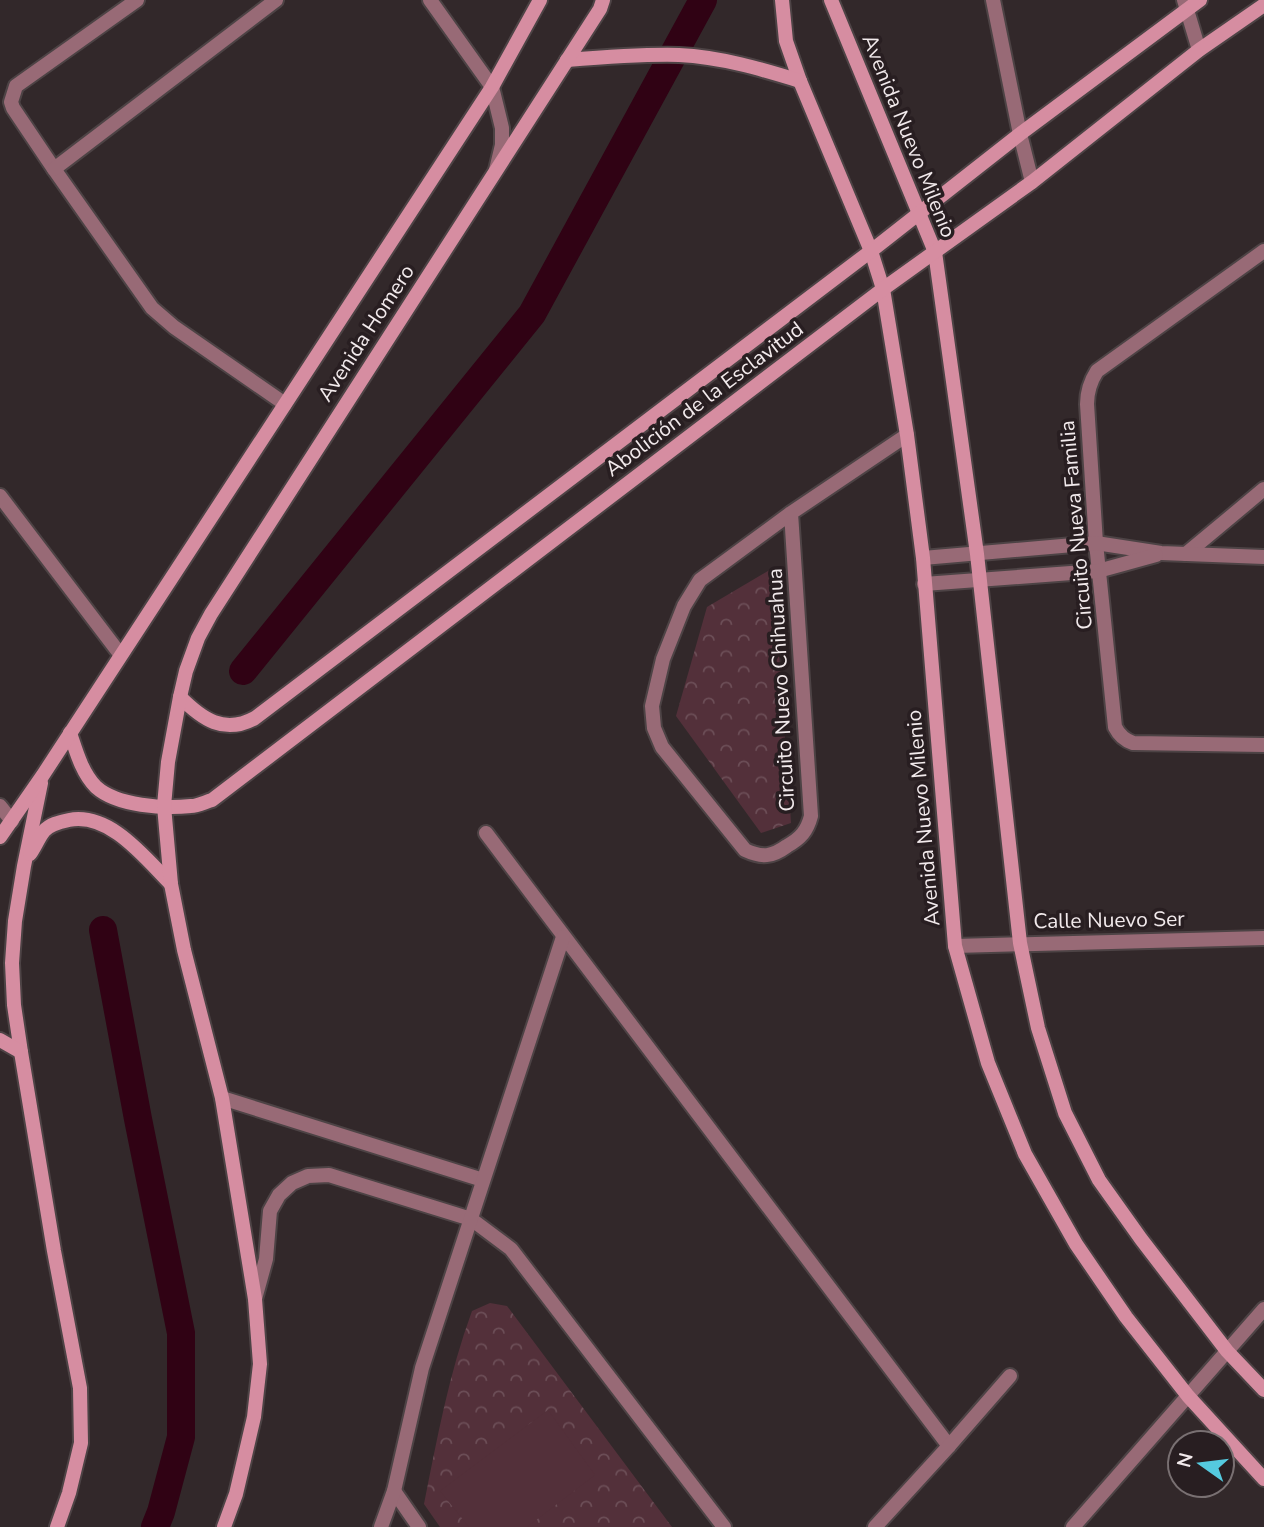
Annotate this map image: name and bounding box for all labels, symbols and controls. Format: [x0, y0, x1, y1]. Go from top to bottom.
street label: Avenida Nuevo Milenio [855, 30, 963, 242]
street label: Avenida Homero [311, 259, 421, 407]
street label: Abolición de la Esclavitud [599, 315, 809, 483]
street label: Circuito Nueva Familia [1053, 419, 1099, 631]
street label: Circuito Nuevo Chihuahua [761, 568, 801, 812]
street label: Avenida Nuevo Milenio [900, 709, 946, 927]
street label: Calle Nuevo Ser [1033, 905, 1185, 935]
north arrow [1166, 1429, 1236, 1499]
text: N [1171, 1450, 1200, 1470]

